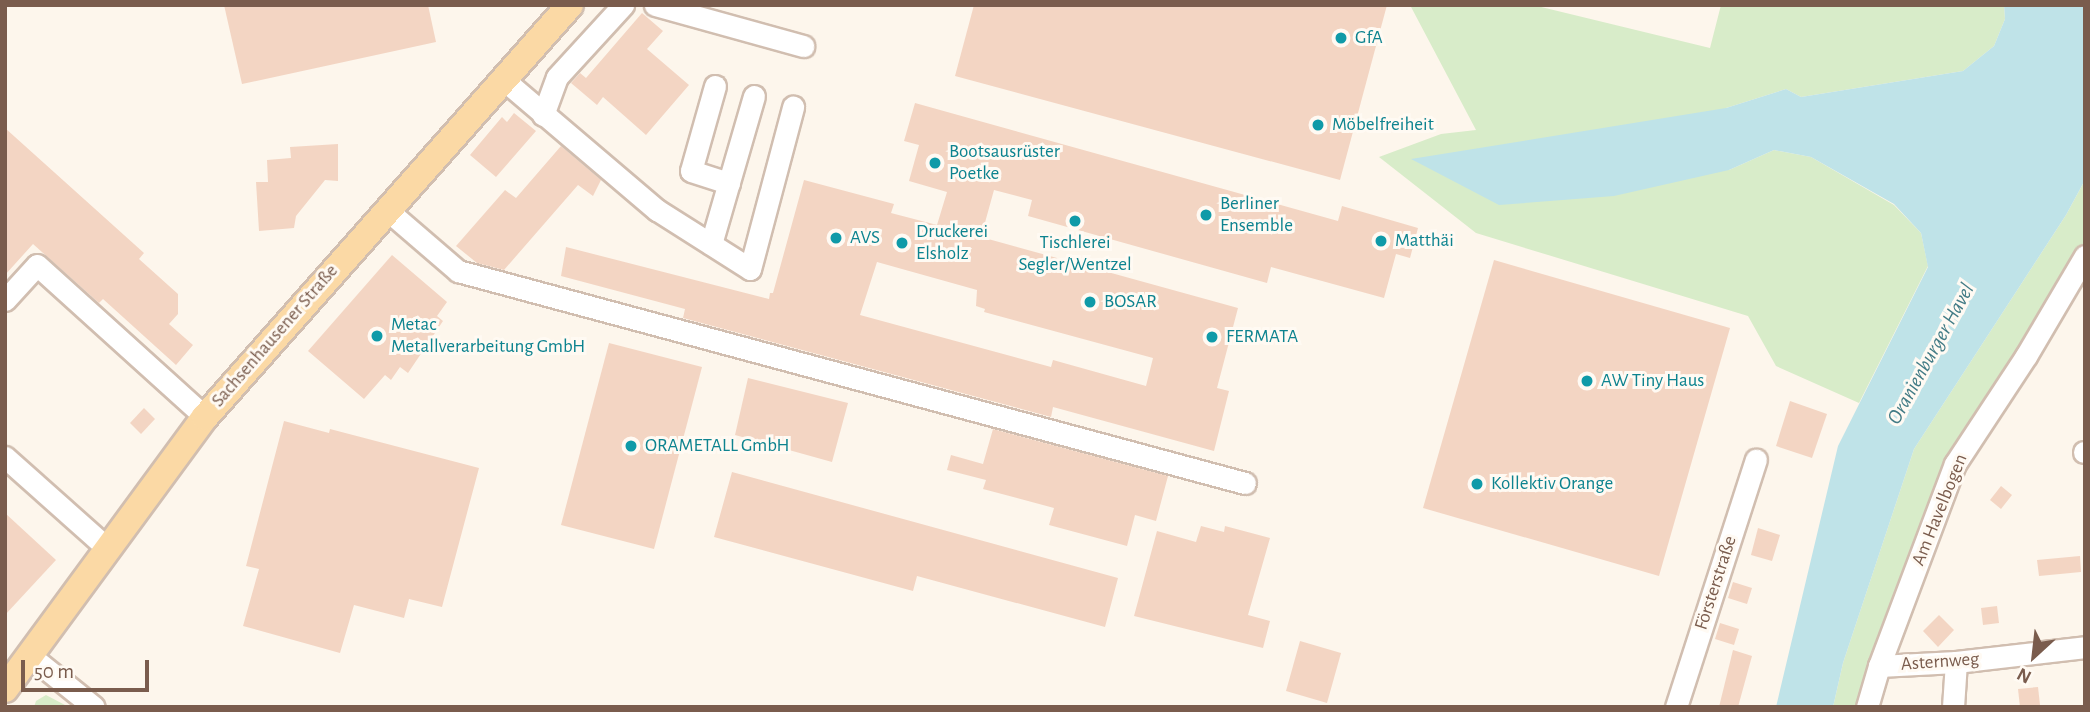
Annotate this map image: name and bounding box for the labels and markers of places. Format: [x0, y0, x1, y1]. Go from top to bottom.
place label: GfA [1355, 27, 1383, 49]
marker: GfA [1333, 30, 1349, 46]
place label: Möbelfreiheit [1332, 114, 1434, 136]
marker: Möbelfreiheit [1310, 117, 1326, 133]
place label: Bootsausrüster Poetke [949, 141, 1060, 185]
marker: Bootsausrüster Poetke [927, 155, 943, 171]
place label: Berliner Ensemble [1220, 193, 1293, 237]
marker: Berliner Ensemble [1198, 207, 1214, 223]
marker: Tischlerei Segler/Wentzel [1067, 213, 1083, 229]
place label: Druckerei Elsholz [916, 221, 988, 265]
place label: AVS [850, 227, 880, 249]
marker: AVS [828, 230, 844, 246]
place label: Matthäi [1395, 230, 1454, 252]
place label: Tischlerei Segler/Wentzel [1018, 232, 1132, 276]
marker: Matthäi [1373, 233, 1389, 249]
marker: Druckerei Elsholz [894, 235, 910, 251]
place label: BOSAR [1104, 291, 1157, 313]
marker: BOSAR [1082, 294, 1098, 310]
place label: Metac Metallverarbeitung GmbH [391, 314, 585, 358]
place label: FERMATA [1226, 326, 1298, 348]
marker: Metac Metallverarbeitung GmbH [369, 328, 385, 344]
marker: FERMATA [1204, 329, 1220, 345]
place label: AW Tiny Haus [1601, 370, 1704, 392]
marker: AW Tiny Haus [1579, 373, 1595, 389]
place label: ORAMETALL GmbH [645, 435, 790, 457]
marker: ORAMETALL GmbH [623, 438, 639, 454]
place label: Kollektiv Orange [1491, 473, 1613, 495]
marker: Kollektiv Orange [1469, 476, 1485, 492]

